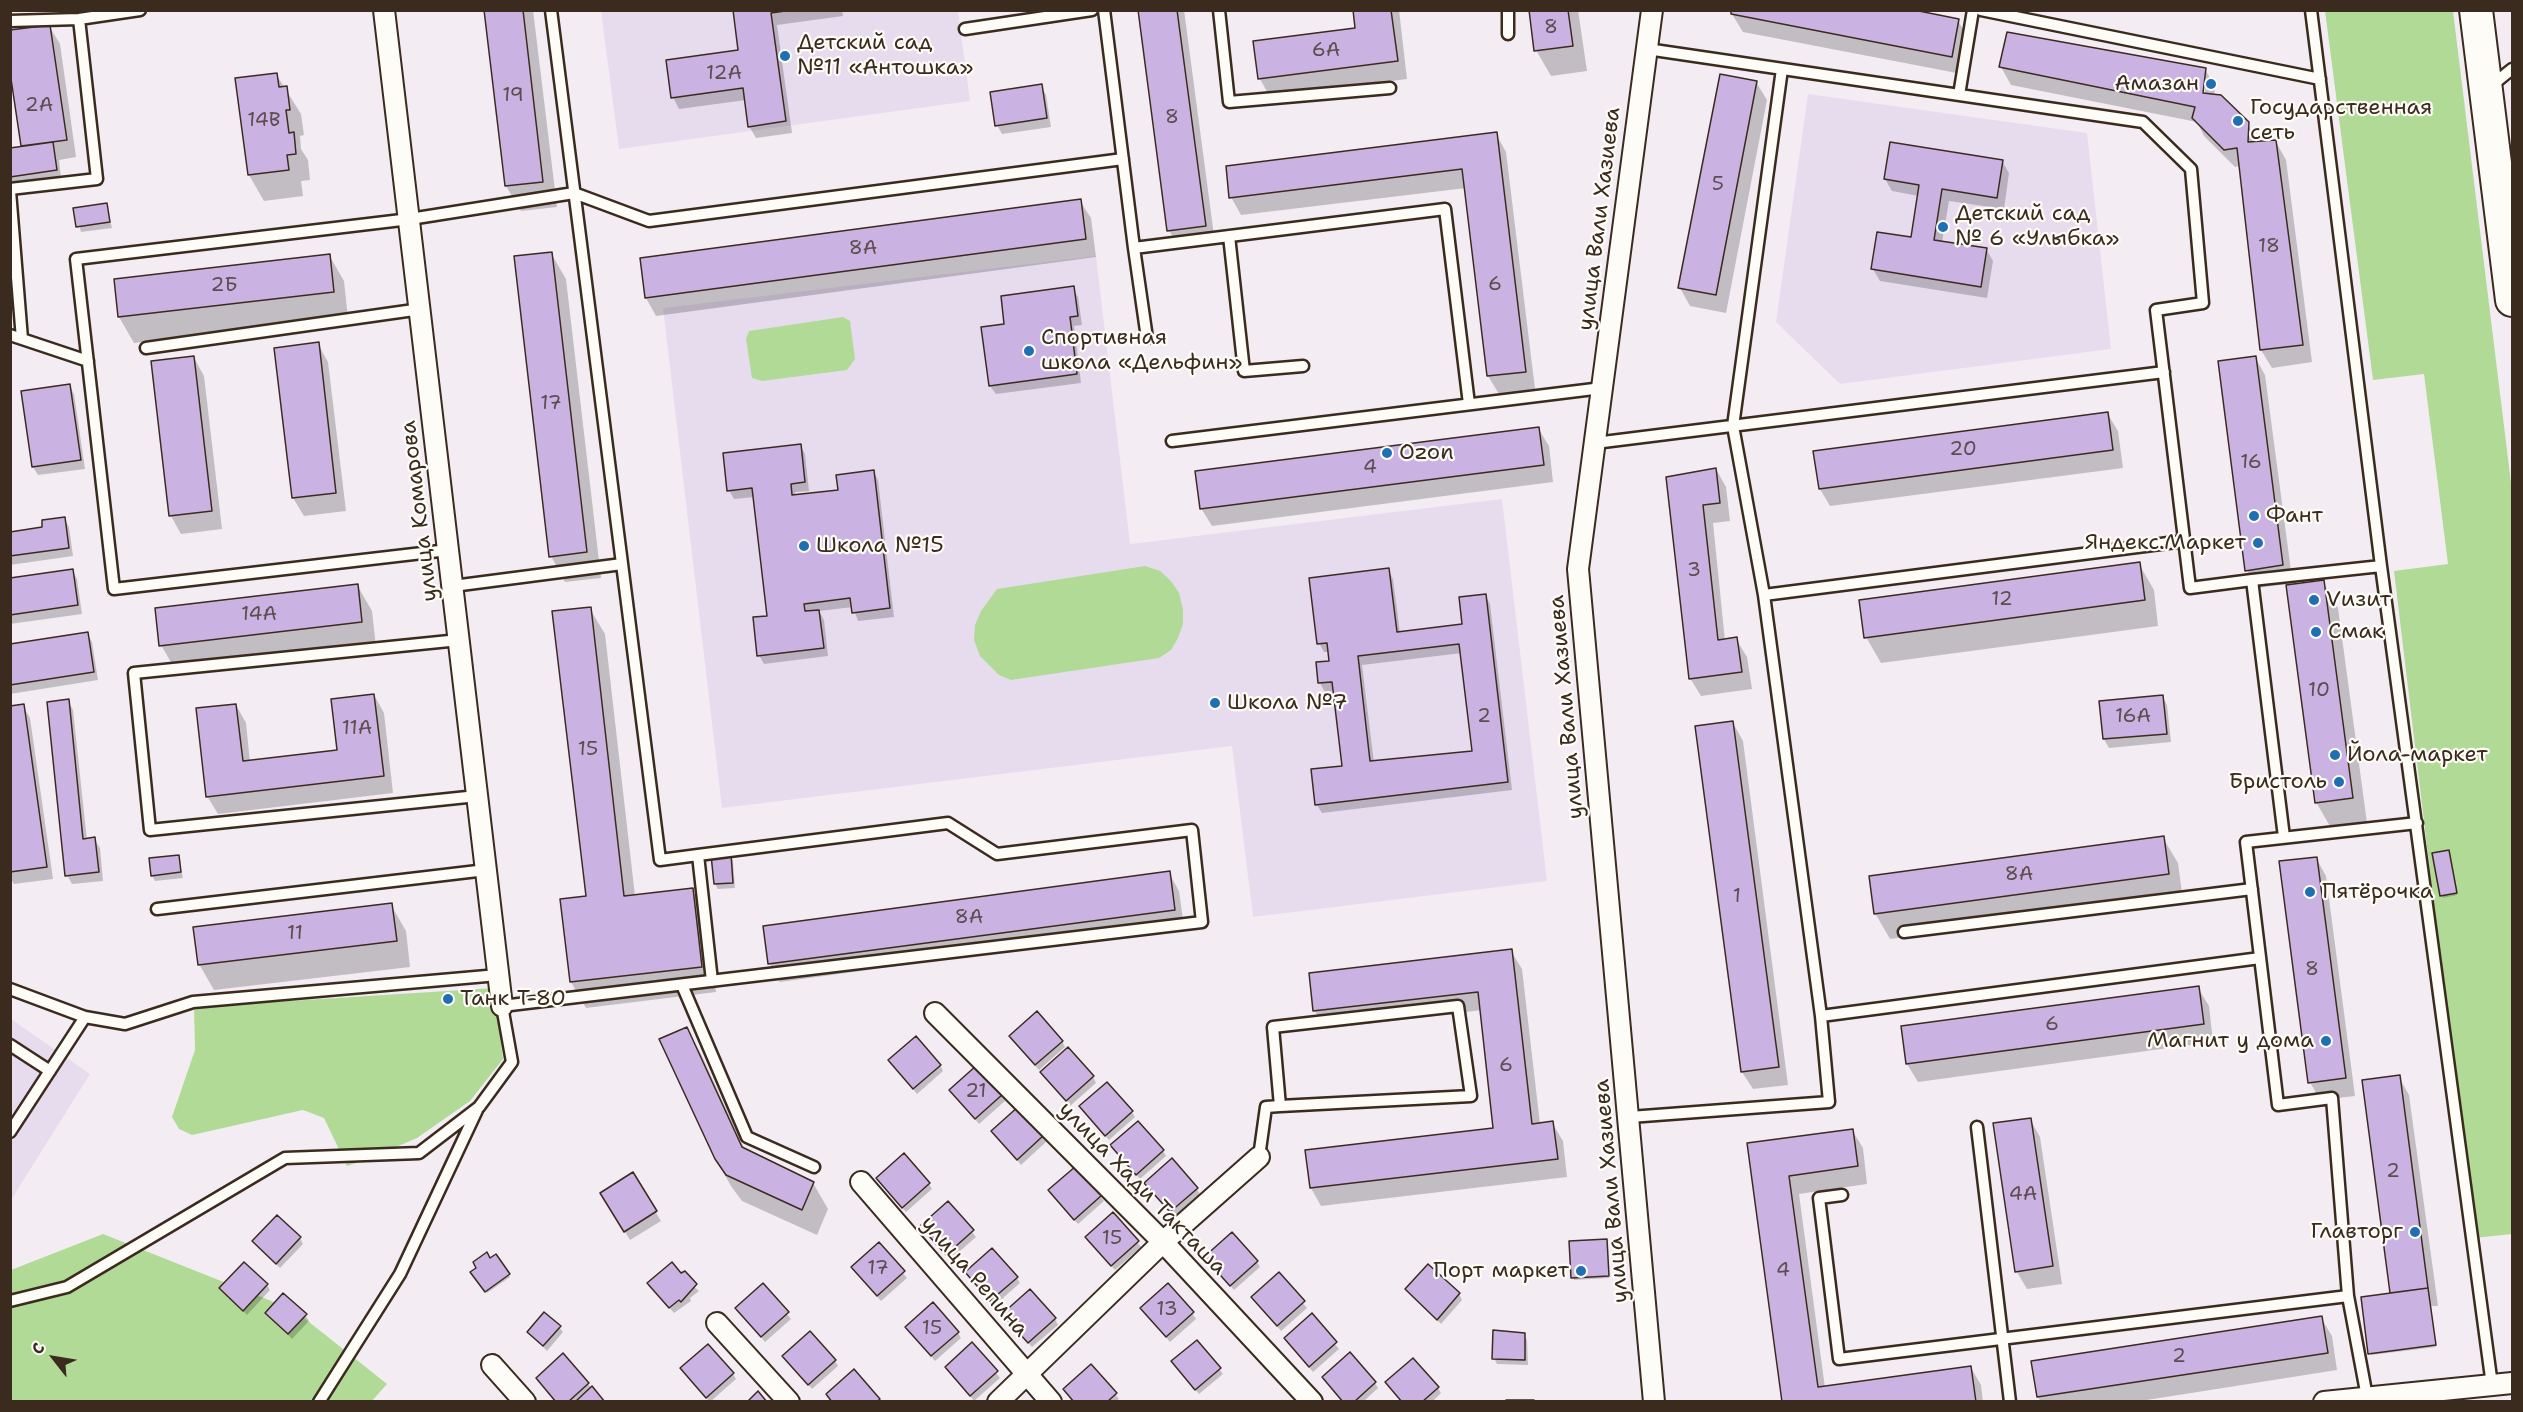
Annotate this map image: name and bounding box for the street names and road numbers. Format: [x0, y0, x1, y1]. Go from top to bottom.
street label: улица Вали Хазиева [1573, 106, 1627, 332]
street label: улица Комарова [396, 419, 444, 603]
street label: улица Вали Хазиева [1544, 594, 1590, 820]
street label: улица Вали Хазиева [1589, 1078, 1635, 1304]
street label: улица Хади Такташа [1052, 1097, 1232, 1281]
street label: улица Репина [914, 1211, 1034, 1343]

